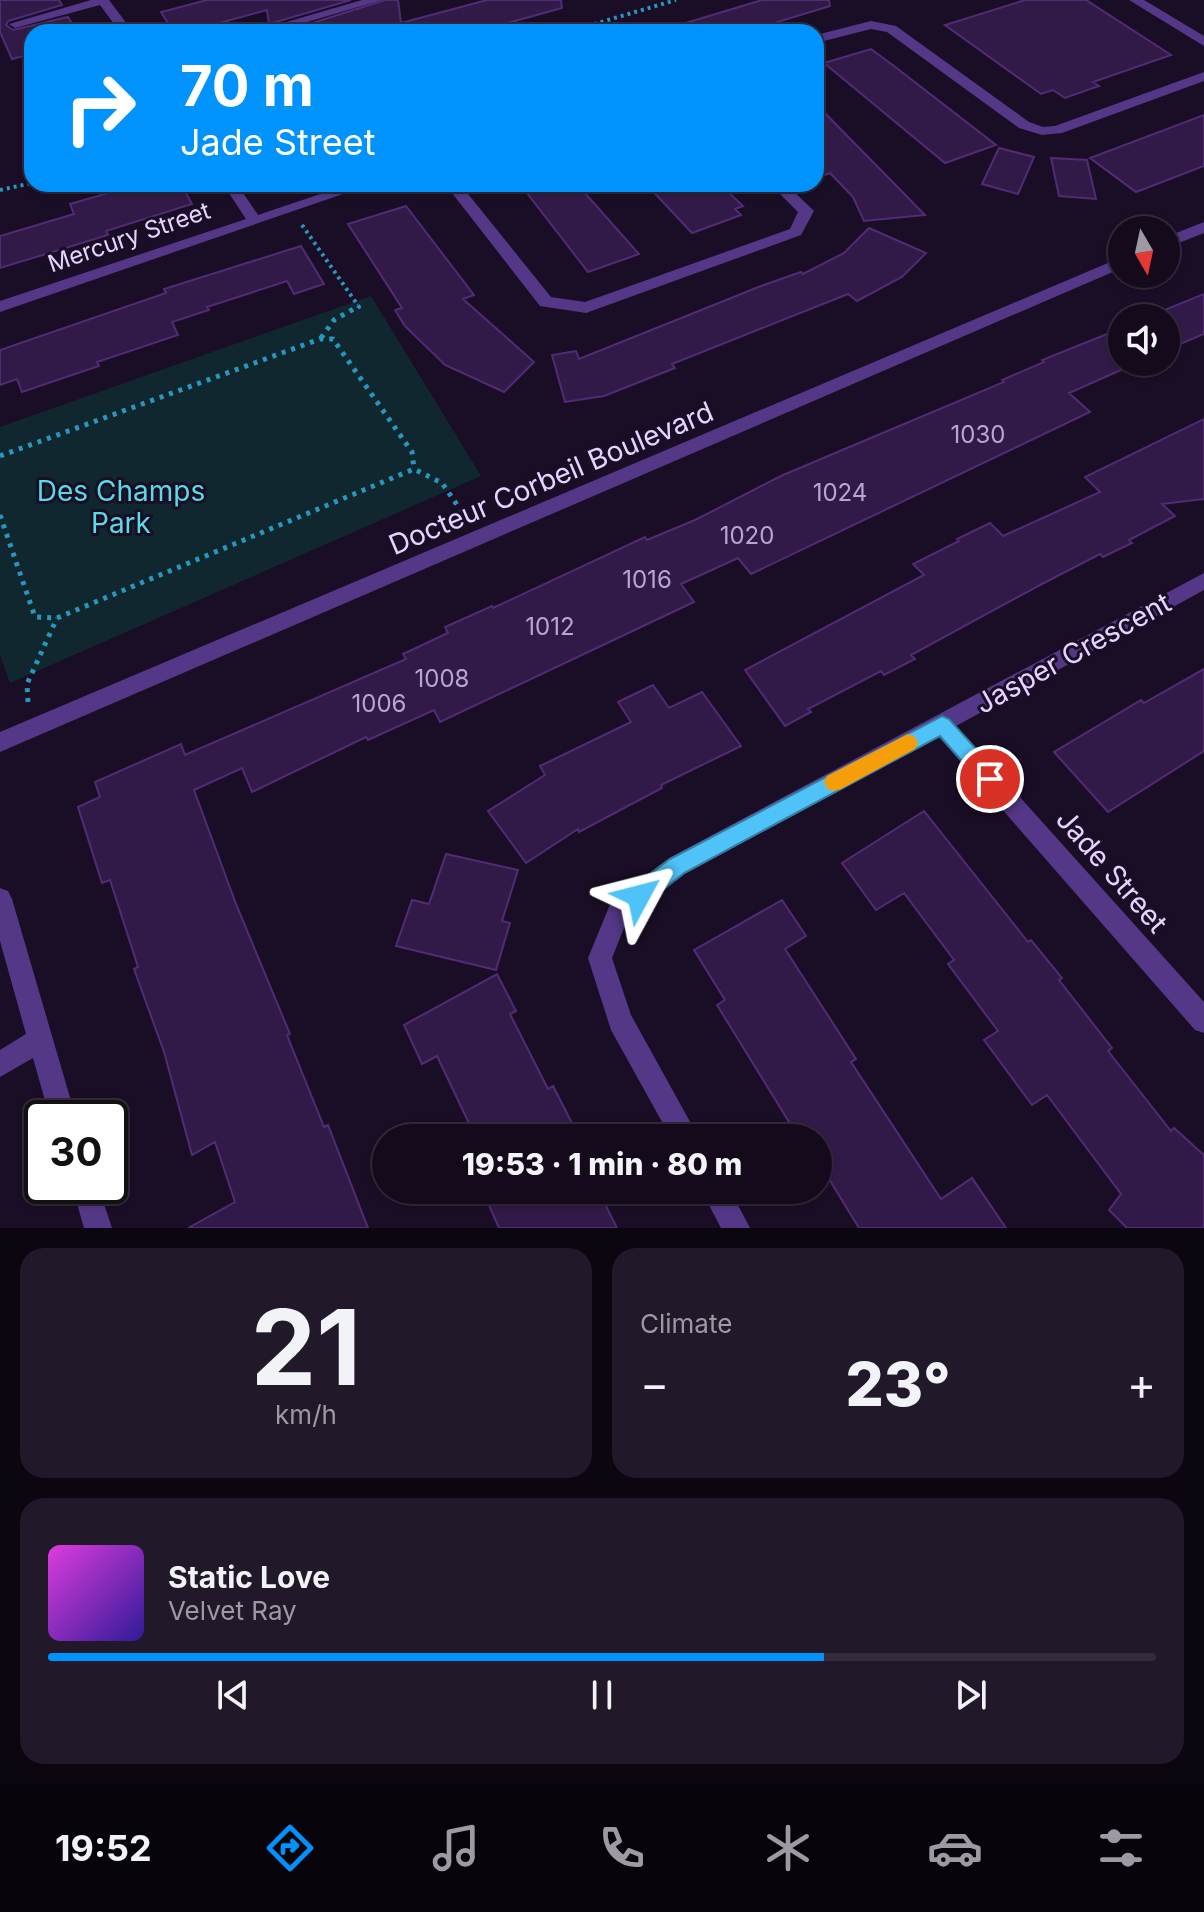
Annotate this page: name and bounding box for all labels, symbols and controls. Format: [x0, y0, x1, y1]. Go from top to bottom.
text: 70 m [180, 52, 314, 120]
icon: right [48, 56, 152, 160]
text: Jade Street [180, 120, 376, 164]
street label: Mercury Street [44, 196, 214, 278]
north arrow [1108, 216, 1180, 288]
map controls [1108, 216, 1180, 376]
button: sound [1108, 304, 1180, 376]
street label: Docteur Corbeil Boulevard [384, 394, 718, 562]
house number: 1030 [951, 420, 1005, 449]
park label: Des Champs Park [37, 474, 205, 540]
house number: 1024 [813, 478, 867, 507]
house number: 1020 [720, 521, 774, 550]
house number: 1016 [622, 565, 672, 594]
street label: Jasper Crescent [969, 585, 1177, 721]
house number: 1012 [525, 612, 575, 641]
house number: 1008 [415, 664, 469, 693]
house number: 1006 [352, 689, 406, 718]
pin [956, 745, 1024, 813]
icon: arrive [968, 757, 1012, 801]
street label: Jade Street [1049, 802, 1175, 940]
position arrow [597, 854, 681, 938]
speed limit sign: 30 [24, 1100, 128, 1204]
text: 19:53 · 1 min · 80 m [462, 1146, 742, 1182]
text: 21 [251, 1284, 361, 1410]
text: Climate [640, 1308, 732, 1339]
text: 23° [845, 1348, 951, 1420]
text: − [640, 1357, 669, 1411]
text: + [1127, 1357, 1156, 1411]
text: km/h [275, 1399, 337, 1430]
text: Static Love [168, 1559, 330, 1595]
text: Velvet Ray [168, 1595, 297, 1626]
icon: previous [211, 1673, 255, 1717]
icon: pause [580, 1673, 624, 1717]
icon: next [949, 1673, 993, 1717]
icon: directions [262, 1820, 318, 1876]
icon: music [428, 1820, 484, 1876]
icon: phone [594, 1820, 650, 1876]
icon: climate [760, 1820, 816, 1876]
icon: car [927, 1820, 983, 1876]
icon: filters [1093, 1820, 1149, 1876]
text: 19:52 [55, 1826, 152, 1870]

